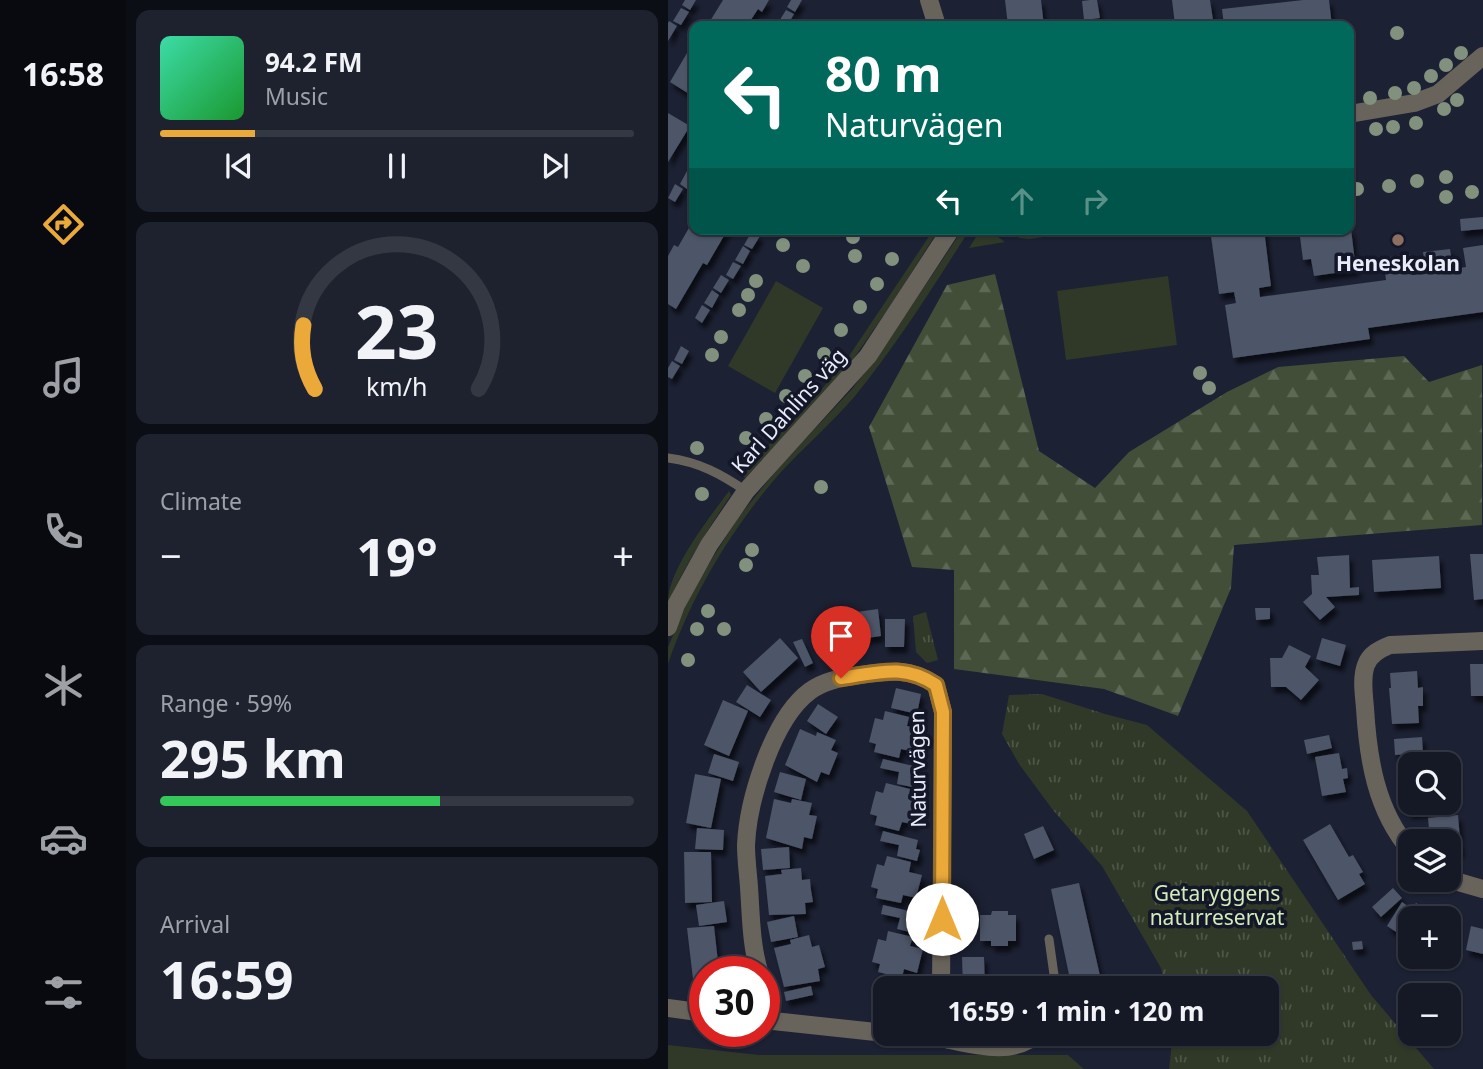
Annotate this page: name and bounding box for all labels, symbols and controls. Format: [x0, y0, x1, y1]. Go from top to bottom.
text: 80 m [825, 40, 942, 106]
text: 94.2 FM [265, 44, 362, 80]
icon: left [710, 49, 801, 140]
text: 16:58 [22, 52, 104, 95]
text: Music [265, 80, 328, 112]
text: Naturvägen [825, 103, 1004, 146]
icon: previous [220, 147, 258, 185]
icon: pause [378, 147, 416, 185]
icon: next [536, 147, 574, 185]
icon: left [930, 182, 968, 220]
icon: ahead [1003, 182, 1041, 220]
icon: right [1076, 182, 1114, 220]
icon: directions [39, 200, 88, 249]
marker: Heneskolan [1390, 232, 1406, 248]
place label: Heneskolan [1336, 249, 1460, 277]
text: 23 [355, 281, 439, 380]
street label: Karl Dahlins väg [725, 342, 852, 479]
icon: music [39, 353, 88, 402]
text: km/h [366, 368, 428, 402]
text: Climate [160, 485, 242, 517]
icon: phone [39, 507, 88, 556]
text: 19° [356, 520, 438, 591]
text: − [160, 529, 182, 581]
text: + [612, 529, 634, 581]
pin [811, 606, 871, 678]
icon: arrive [822, 617, 860, 655]
icon: climate [39, 661, 88, 710]
text: Range · 59% [160, 687, 292, 719]
street label: Naturvägen [902, 710, 932, 828]
text: 295 km [160, 722, 346, 793]
map controls [1398, 752, 1461, 1046]
button: search [1398, 752, 1461, 815]
icon: car [39, 814, 88, 863]
button: layers [1398, 829, 1461, 892]
park label: Getaryggens naturreservat [1150, 879, 1285, 931]
position arrow [905, 882, 979, 956]
button: + [1398, 906, 1461, 969]
text: Arrival [160, 908, 230, 940]
text: 16:59 [160, 943, 294, 1014]
speed limit sign: 30 [689, 956, 780, 1047]
icon: filters [39, 968, 88, 1017]
button: − [1398, 983, 1461, 1046]
text: 16:59 · 1 min · 120 m [948, 993, 1204, 1029]

